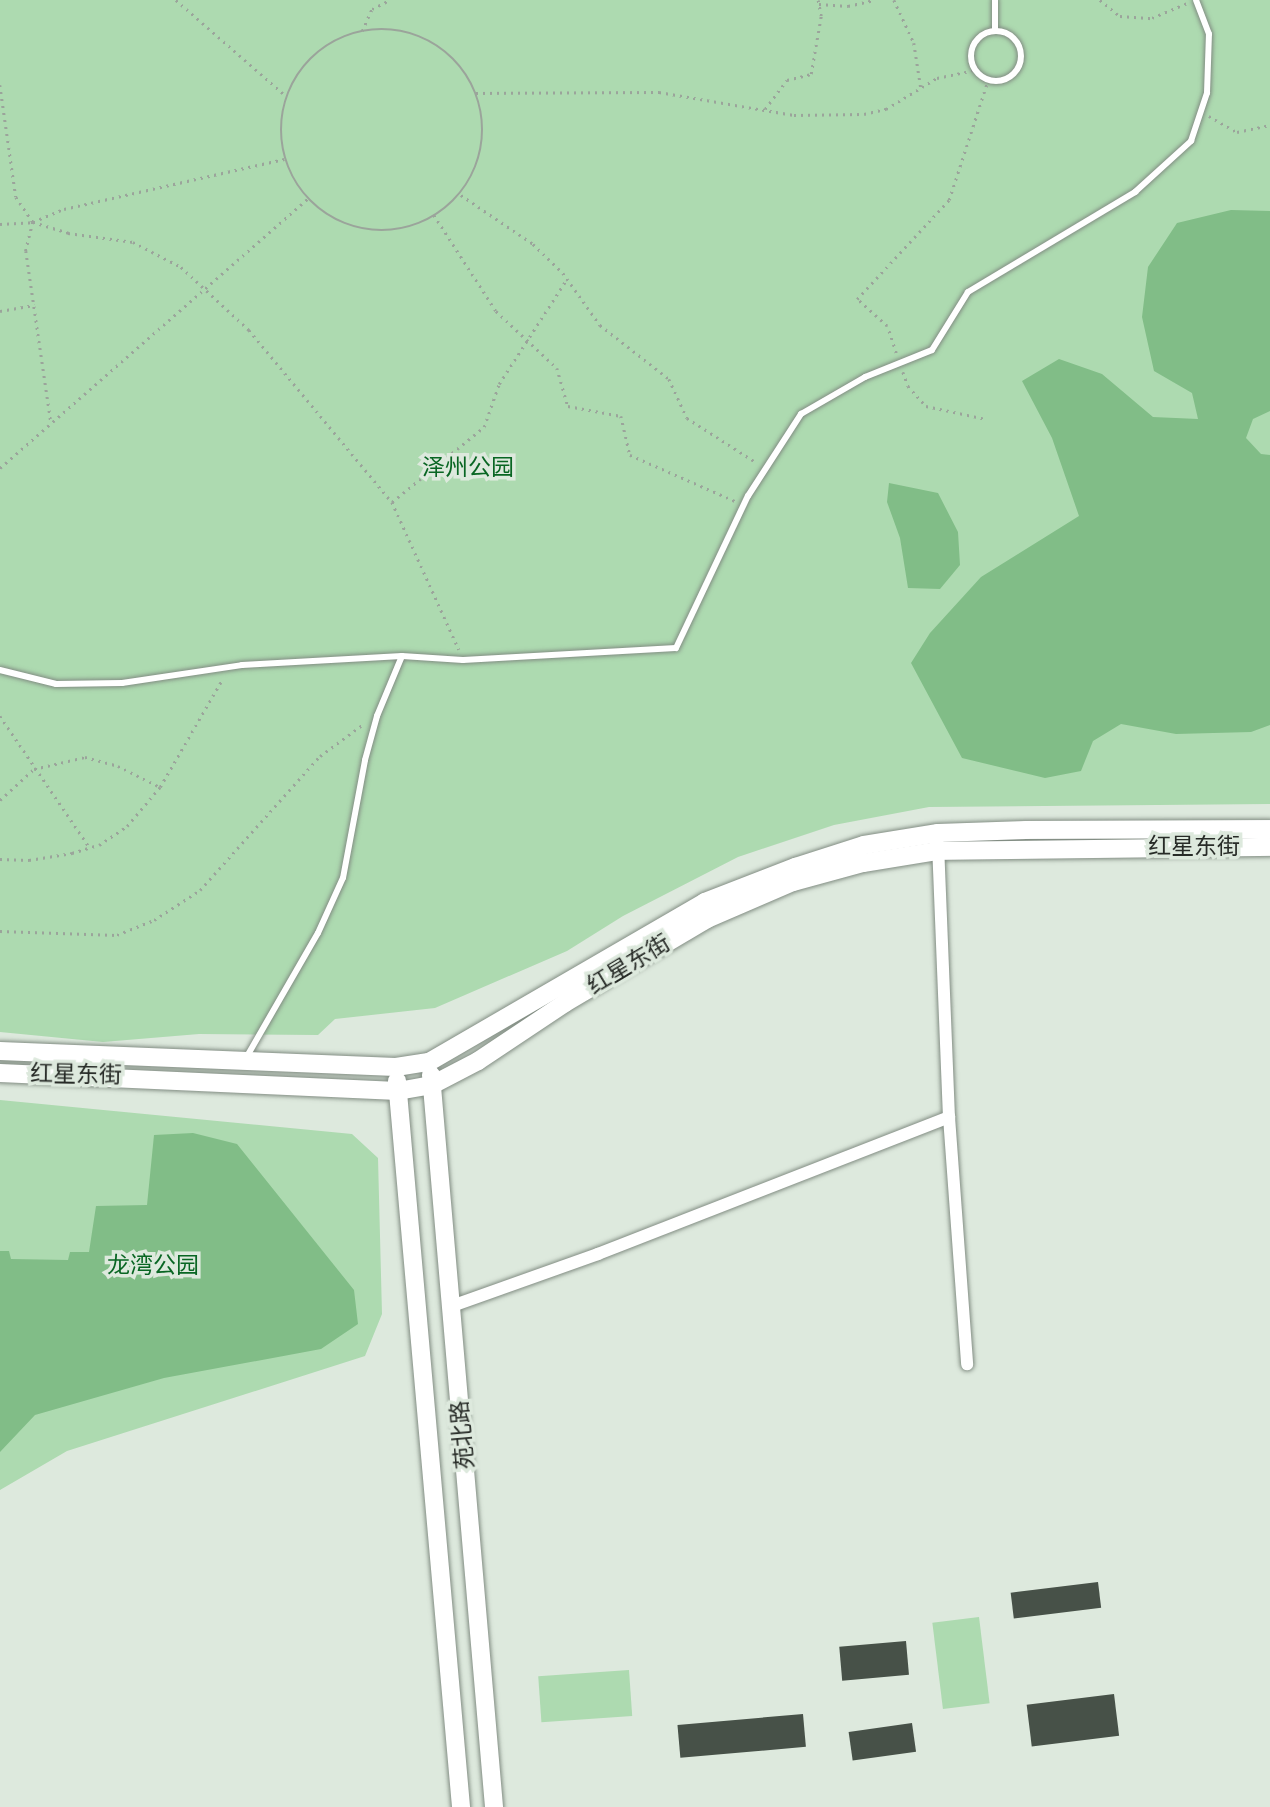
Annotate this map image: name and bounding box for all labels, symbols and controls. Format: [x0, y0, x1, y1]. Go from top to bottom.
park label: 泽州公园 [422, 454, 514, 482]
street label: 红星东街 [1148, 833, 1240, 861]
street label: 红星东街 [582, 929, 676, 1001]
street label: 红星东街 [30, 1060, 122, 1090]
park label: 龙湾公园 [107, 1252, 199, 1280]
street label: 苑北路 [446, 1399, 480, 1471]

